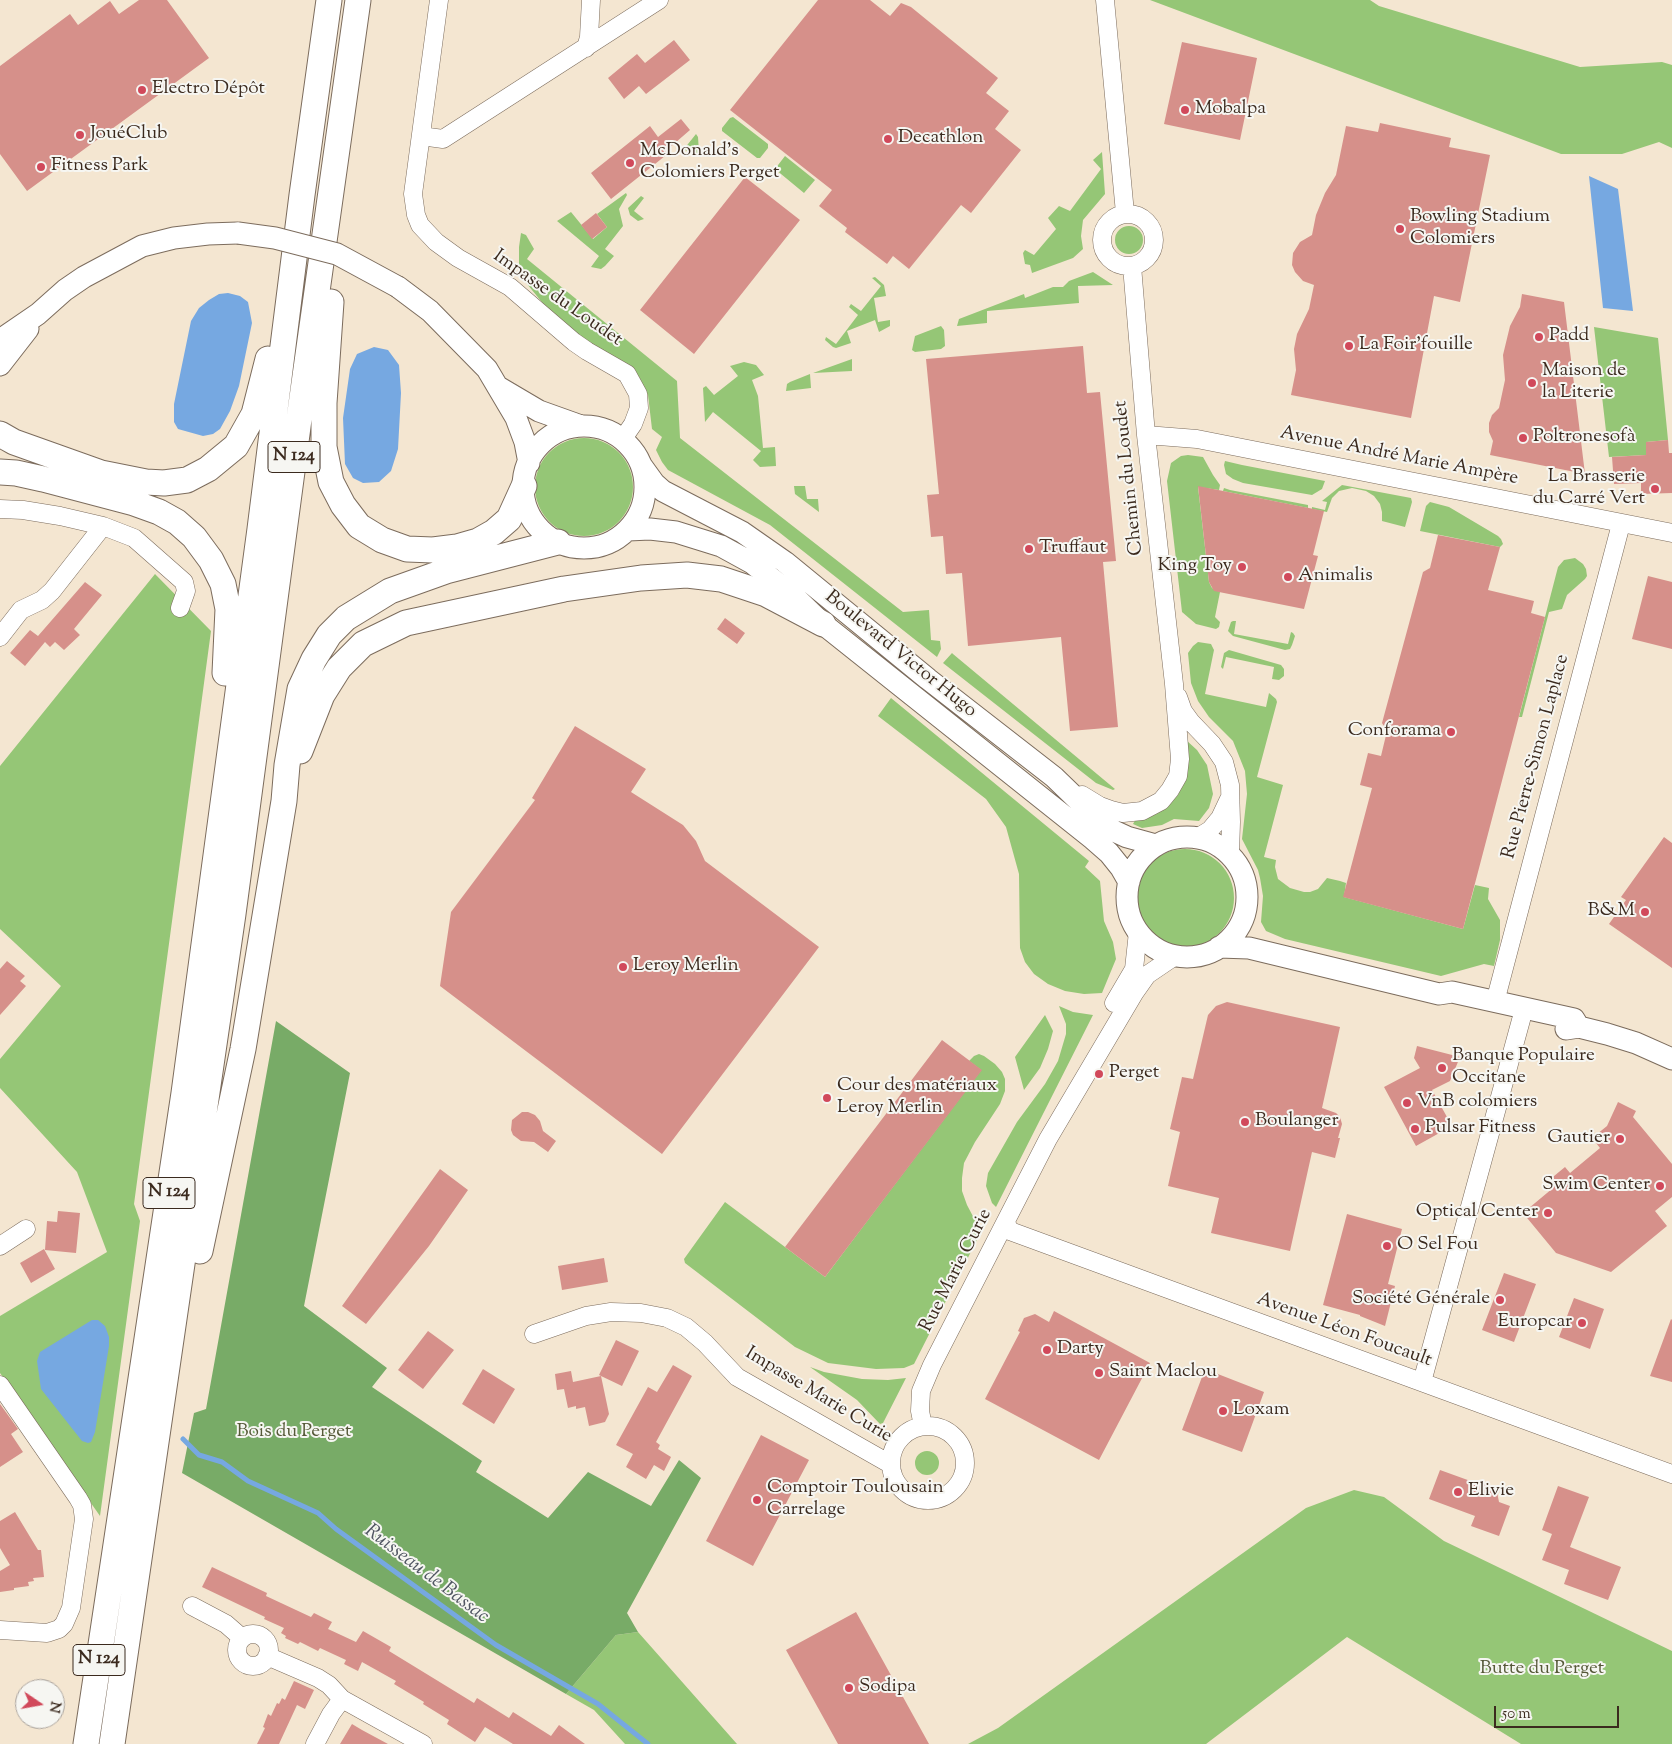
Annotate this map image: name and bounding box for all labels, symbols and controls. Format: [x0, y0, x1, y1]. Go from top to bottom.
place label: Electro Dépôt [152, 79, 265, 101]
marker: Electro Dépôt [136, 84, 148, 96]
place label: Mobalpa [1195, 99, 1266, 121]
marker: Mobalpa [1179, 104, 1191, 116]
place label: JouéClub [90, 124, 167, 146]
place label: Decathlon [898, 128, 983, 150]
marker: JouéClub [74, 129, 86, 141]
marker: Decathlon [882, 133, 894, 145]
place label: McDonald's Colomiers Perget [640, 141, 779, 185]
place label: Fitness Park [51, 156, 148, 178]
marker: McDonald's Colomiers Perget [624, 157, 636, 169]
marker: Fitness Park [35, 161, 47, 173]
place label: Bowling Stadium Colomiers [1410, 207, 1550, 251]
marker: Bowling Stadium Colomiers [1394, 223, 1406, 235]
street label: Impasse du Loudet [488, 246, 626, 352]
place label: Padd [1549, 326, 1589, 348]
marker: Padd [1533, 331, 1545, 343]
place label: La Foir'fouille [1359, 335, 1473, 357]
marker: La Foir'fouille [1343, 340, 1355, 352]
place label: Maison de la Literie [1542, 361, 1626, 405]
marker: Maison de la Literie [1526, 377, 1538, 389]
street label: Chemin du Loudet [1111, 399, 1149, 557]
street label: Avenue André Marie Ampère [1278, 423, 1520, 491]
place label: Poltronesofà [1533, 427, 1635, 449]
marker: Poltronesofà [1517, 432, 1529, 444]
road number: N 124 [268, 442, 320, 472]
place label: La Brasserie du Carré Vert [1533, 467, 1645, 511]
marker: La Brasserie du Carré Vert [1649, 483, 1661, 495]
place label: Truffaut [1039, 538, 1106, 560]
marker: Truffaut [1023, 543, 1035, 555]
place label: King Toy [1158, 556, 1232, 578]
marker: King Toy [1236, 561, 1248, 573]
place label: Animalis [1298, 566, 1373, 588]
marker: Animalis [1282, 571, 1294, 583]
street label: Boulevard Victor Hugo [819, 587, 981, 723]
street label: Rue Pierre-Simon Laplace [1499, 652, 1575, 862]
place label: Conforama [1348, 721, 1441, 743]
marker: Conforama [1445, 726, 1457, 738]
place label: B&M [1588, 901, 1635, 923]
marker: B&M [1639, 906, 1651, 918]
place label: Leroy Merlin [633, 956, 739, 978]
marker: Leroy Merlin [617, 961, 629, 973]
place label: Banque Populaire Occitane [1452, 1046, 1595, 1090]
marker: Banque Populaire Occitane [1436, 1062, 1448, 1074]
place label: Perget [1109, 1063, 1159, 1085]
marker: Perget [1093, 1068, 1105, 1080]
place label: Cour des matériaux Leroy Merlin [837, 1076, 997, 1120]
marker: Cour des matériaux Leroy Merlin [821, 1092, 833, 1104]
place label: VnB colomiers [1417, 1092, 1537, 1114]
marker: VnB colomiers [1401, 1097, 1413, 1109]
place label: Boulanger [1255, 1111, 1339, 1133]
marker: Boulanger [1239, 1116, 1251, 1128]
place label: Pulsar Fitness [1425, 1118, 1536, 1140]
marker: Pulsar Fitness [1409, 1123, 1421, 1135]
place label: Gautier [1547, 1128, 1610, 1150]
marker: Gautier [1614, 1133, 1626, 1145]
place label: Swim Center [1542, 1175, 1650, 1197]
road number: N 124 [143, 1178, 195, 1208]
marker: Swim Center [1654, 1180, 1666, 1192]
place label: Optical Center [1416, 1202, 1538, 1224]
street label: Rue Marie Curie [916, 1205, 998, 1337]
marker: Optical Center [1542, 1207, 1554, 1219]
place label: O Sel Fou [1397, 1235, 1478, 1257]
marker: O Sel Fou [1381, 1240, 1393, 1252]
street label: Avenue Léon Foucault [1253, 1289, 1435, 1373]
place label: Société Générale [1352, 1289, 1490, 1311]
marker: Société Générale [1494, 1294, 1506, 1306]
place label: Europcar [1498, 1312, 1572, 1334]
marker: Europcar [1576, 1317, 1588, 1329]
place label: Darty [1057, 1339, 1104, 1361]
street label: Impasse Marie Curie [740, 1343, 896, 1449]
marker: Darty [1041, 1344, 1053, 1356]
place label: Saint Maclou [1109, 1362, 1217, 1384]
marker: Saint Maclou [1093, 1367, 1105, 1379]
place label: Loxam [1233, 1400, 1290, 1422]
marker: Loxam [1217, 1405, 1229, 1417]
park label: Bois du Perget [236, 1422, 352, 1444]
place label: Comptoir Toulousain Carrelage [767, 1478, 944, 1522]
place label: Elivie [1468, 1481, 1514, 1503]
marker: Elivie [1452, 1486, 1464, 1498]
marker: Comptoir Toulousain Carrelage [751, 1494, 763, 1506]
water label: Ruisseau de Bassac [359, 1520, 493, 1630]
road number: N 124 [73, 1644, 125, 1676]
park label: Butte du Perget [1480, 1659, 1604, 1681]
place label: Sodipa [859, 1677, 916, 1699]
north arrow [15, 1679, 65, 1729]
marker: Sodipa [843, 1682, 855, 1694]
scale bar [1497, 1696, 1622, 1728]
text: N [43, 1699, 65, 1714]
text: 50 m [1502, 1704, 1531, 1725]

